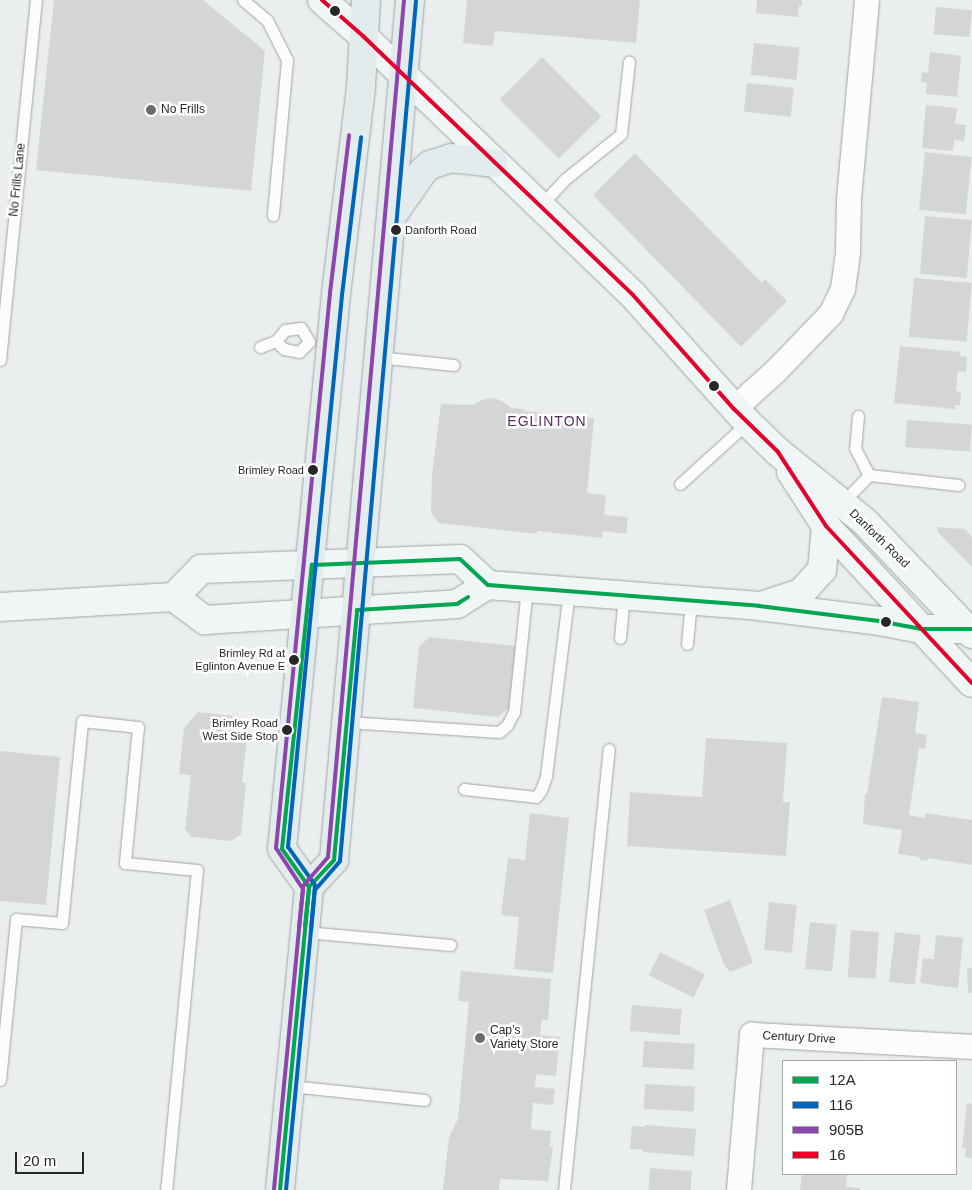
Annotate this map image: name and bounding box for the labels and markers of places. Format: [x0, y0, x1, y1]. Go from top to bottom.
unlabelled marker [330, 6, 340, 16]
place label: No Frills [161, 103, 205, 117]
marker: No Frills [145, 104, 157, 116]
place label: Danforth Road [405, 223, 477, 237]
marker: Danforth Road [391, 225, 401, 235]
unlabelled marker [709, 381, 719, 391]
place label: Brimley Road [238, 463, 304, 477]
marker: Brimley Road [308, 465, 318, 475]
unlabelled marker [881, 617, 891, 627]
place label: Brimley Rd at Eglinton Avenue E [195, 647, 285, 673]
marker: Brimley Rd at Eglinton Avenue E [289, 655, 299, 665]
place label: Brimley Road West Side Stop [202, 717, 278, 743]
marker: Brimley Road West Side Stop [282, 725, 292, 735]
place label: Cap’s Variety Store [490, 1024, 558, 1052]
marker: Cap’s Variety Store [474, 1032, 486, 1044]

